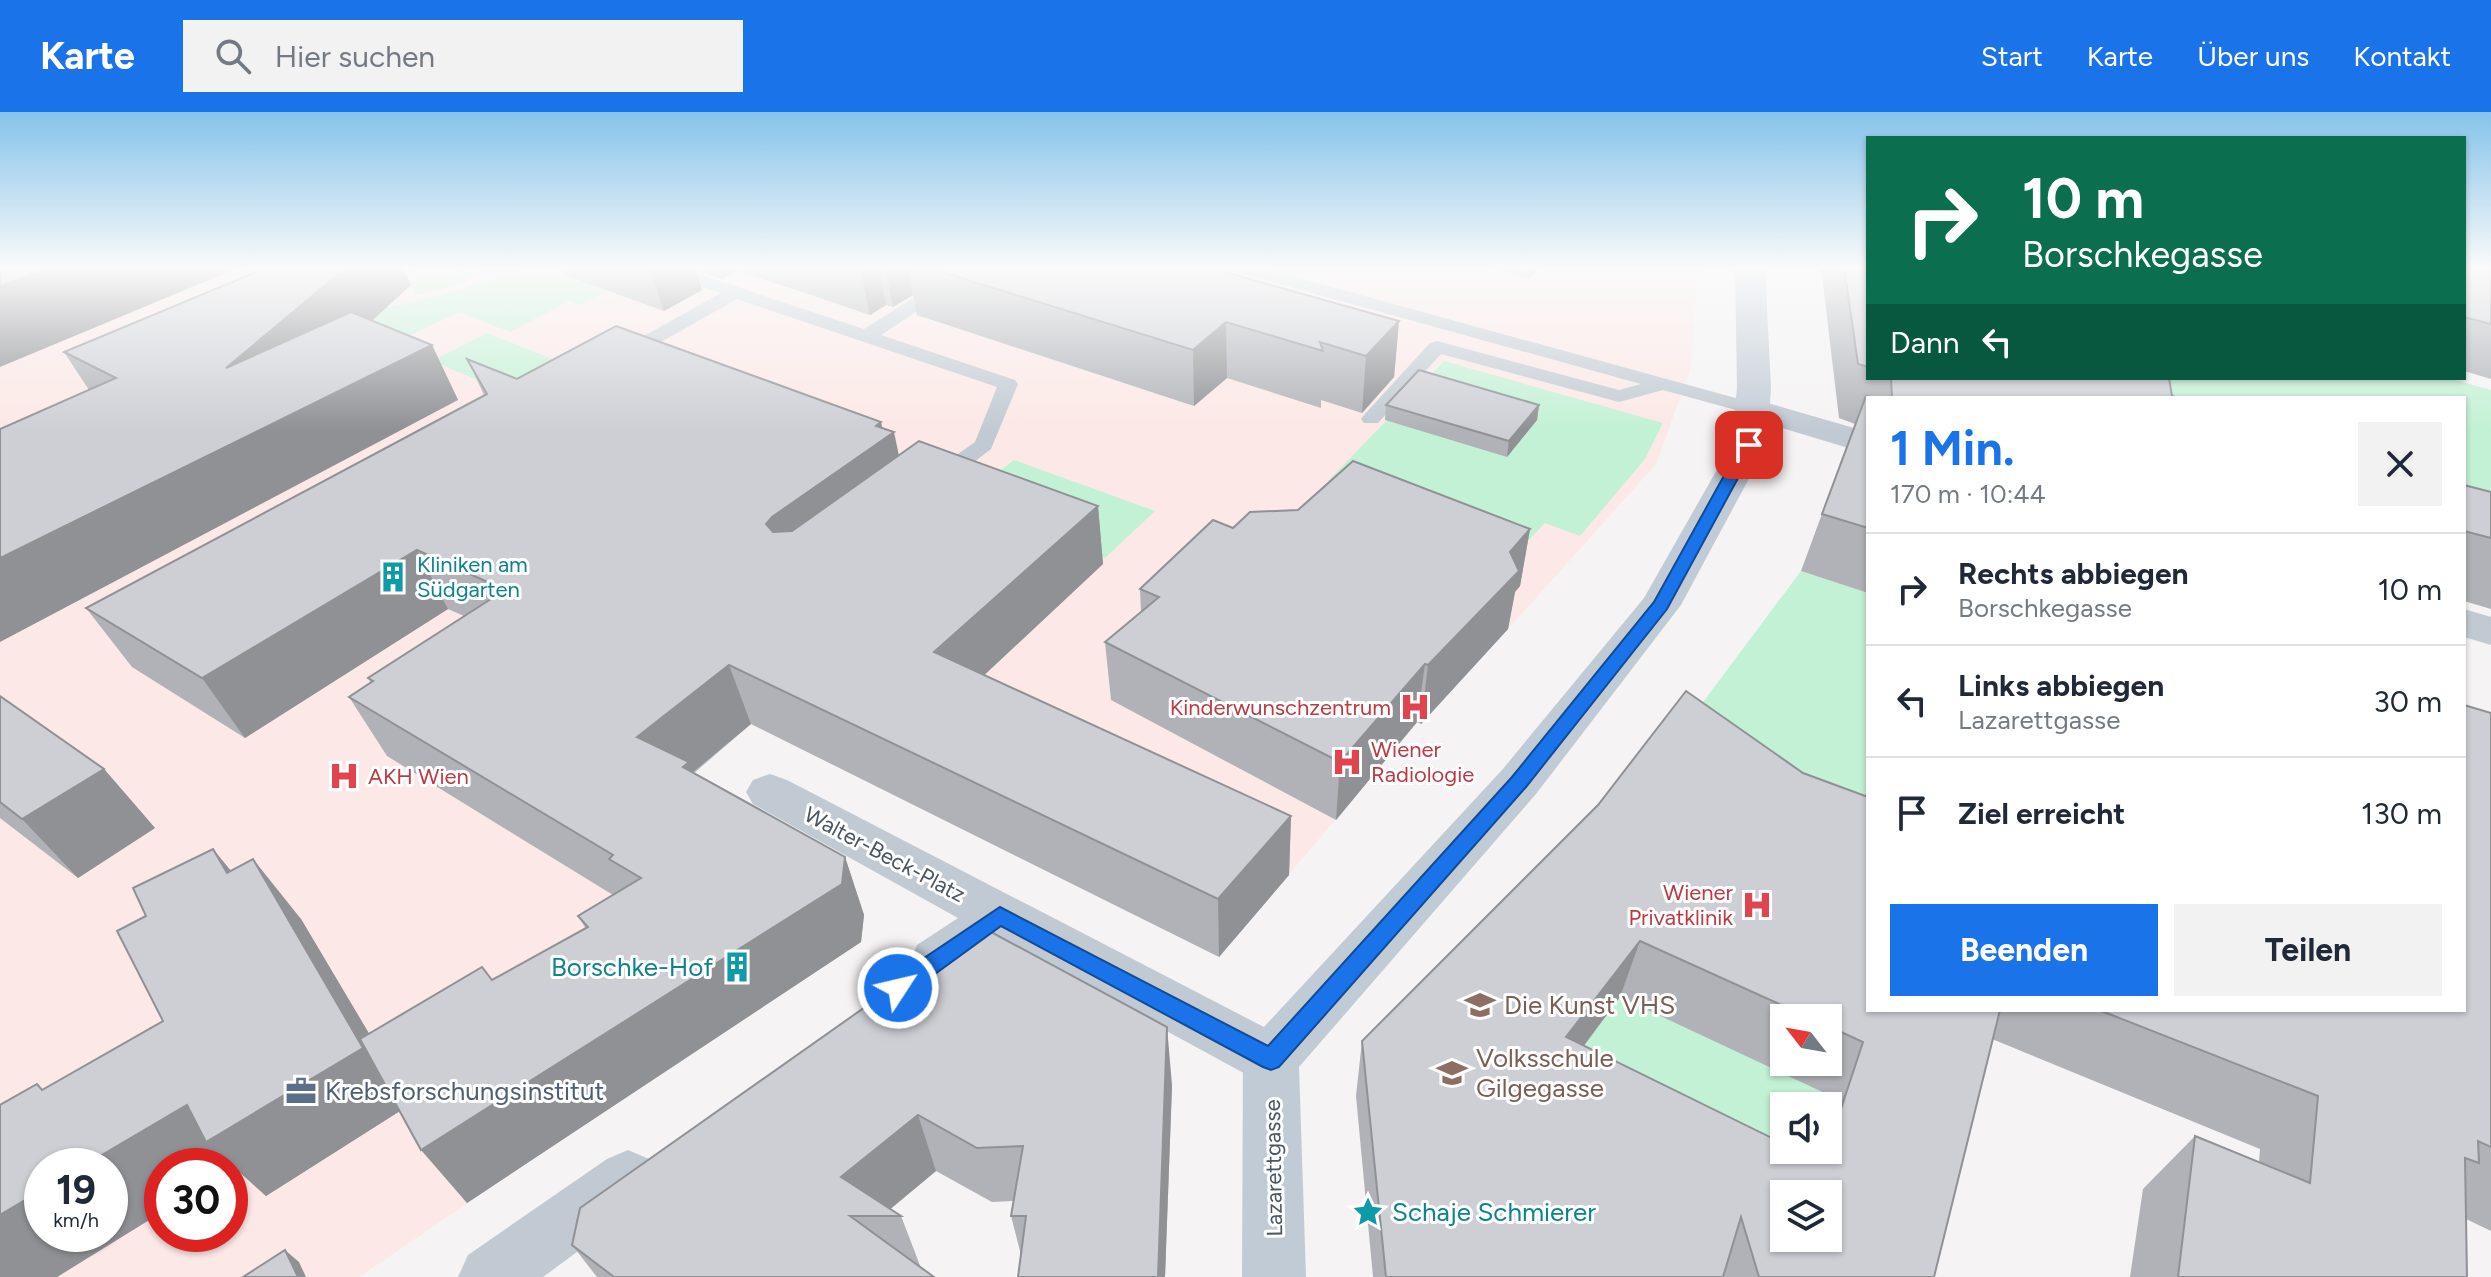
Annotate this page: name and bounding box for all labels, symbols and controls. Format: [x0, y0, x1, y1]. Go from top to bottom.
search box [183, 20, 743, 92]
text: Karte [40, 33, 135, 79]
icon: search [211, 34, 255, 78]
text: Hier suchen [275, 38, 435, 75]
text: Start [1981, 39, 2043, 73]
text: Karte [2087, 39, 2153, 73]
text: Über uns [2197, 39, 2309, 73]
text: Kontakt [2353, 39, 2451, 73]
text: 10 m [2022, 165, 2144, 232]
icon: right [1890, 168, 1994, 272]
text: Borschkegasse [2022, 233, 2263, 276]
icon: left [1975, 320, 2019, 364]
text: Dann [1890, 324, 1959, 361]
pin [1715, 411, 1783, 479]
text: 1 Min. [1890, 419, 2015, 477]
button: close [2358, 422, 2442, 506]
icon: arrive [1727, 423, 1771, 467]
text: 170 m · 10:44 [1890, 478, 2046, 510]
place label: Kliniken am Südgarten [417, 551, 528, 603]
text: Rechts abbiegen [1958, 555, 2189, 592]
building icon: Kliniken am Südgarten [376, 560, 410, 594]
icon: right [1890, 567, 1934, 611]
text: 10 m [2377, 571, 2442, 608]
text: Borschkegasse [1958, 592, 2132, 624]
text: Links abbiegen [1958, 667, 2164, 704]
icon: left [1890, 679, 1934, 723]
text: 30 m [2374, 683, 2442, 720]
hospital icon: Kinderwunschzentrum [1398, 690, 1432, 724]
place label: Kinderwunschzentrum [1170, 694, 1391, 721]
text: Lazarettgasse [1958, 704, 2120, 736]
place label: Wiener Radiologie [1371, 736, 1474, 788]
hospital icon: Wiener Radiologie [1330, 745, 1364, 779]
hospital icon: AKH Wien [327, 759, 361, 793]
place label: AKH Wien [368, 763, 469, 790]
icon: arrive [1890, 791, 1934, 835]
text: Ziel erreicht [1958, 795, 2125, 832]
text: 130 m [2361, 795, 2442, 832]
street label: Walter-Beck-Platz [800, 801, 970, 908]
place label: Wiener Privatklinik [1628, 879, 1734, 931]
hospital icon: Wiener Privatklinik [1740, 888, 1774, 922]
button: Beenden [1890, 904, 2158, 996]
button: Teilen [2174, 904, 2442, 996]
position arrow [856, 946, 940, 1030]
building icon: Borschke-Hof [720, 950, 754, 984]
place label: Borschke-Hof [551, 951, 713, 983]
school or university icon: Die Kunst VHS [1463, 988, 1497, 1022]
place label: Die Kunst VHS [1504, 989, 1675, 1021]
north arrow [1770, 1004, 1842, 1076]
map controls [1770, 1004, 1842, 1252]
place label: Volksschule Gilgegasse [1476, 1042, 1614, 1104]
school or university icon: Volksschule Gilgegasse [1435, 1056, 1469, 1090]
office icon: Krebsforschungsinstitut [284, 1074, 318, 1108]
place label: Krebsforschungsinstitut [325, 1075, 604, 1107]
button: sound [1770, 1092, 1842, 1164]
street label: Lazarettgasse [1259, 1099, 1288, 1237]
speed limit sign: 30 [144, 1148, 248, 1252]
text: 19 [56, 1166, 96, 1214]
button: layers [1770, 1180, 1842, 1252]
place icon: Schaje Schmierer [1351, 1195, 1385, 1229]
place label: Schaje Schmierer [1392, 1196, 1596, 1228]
text: km/h [53, 1208, 99, 1232]

